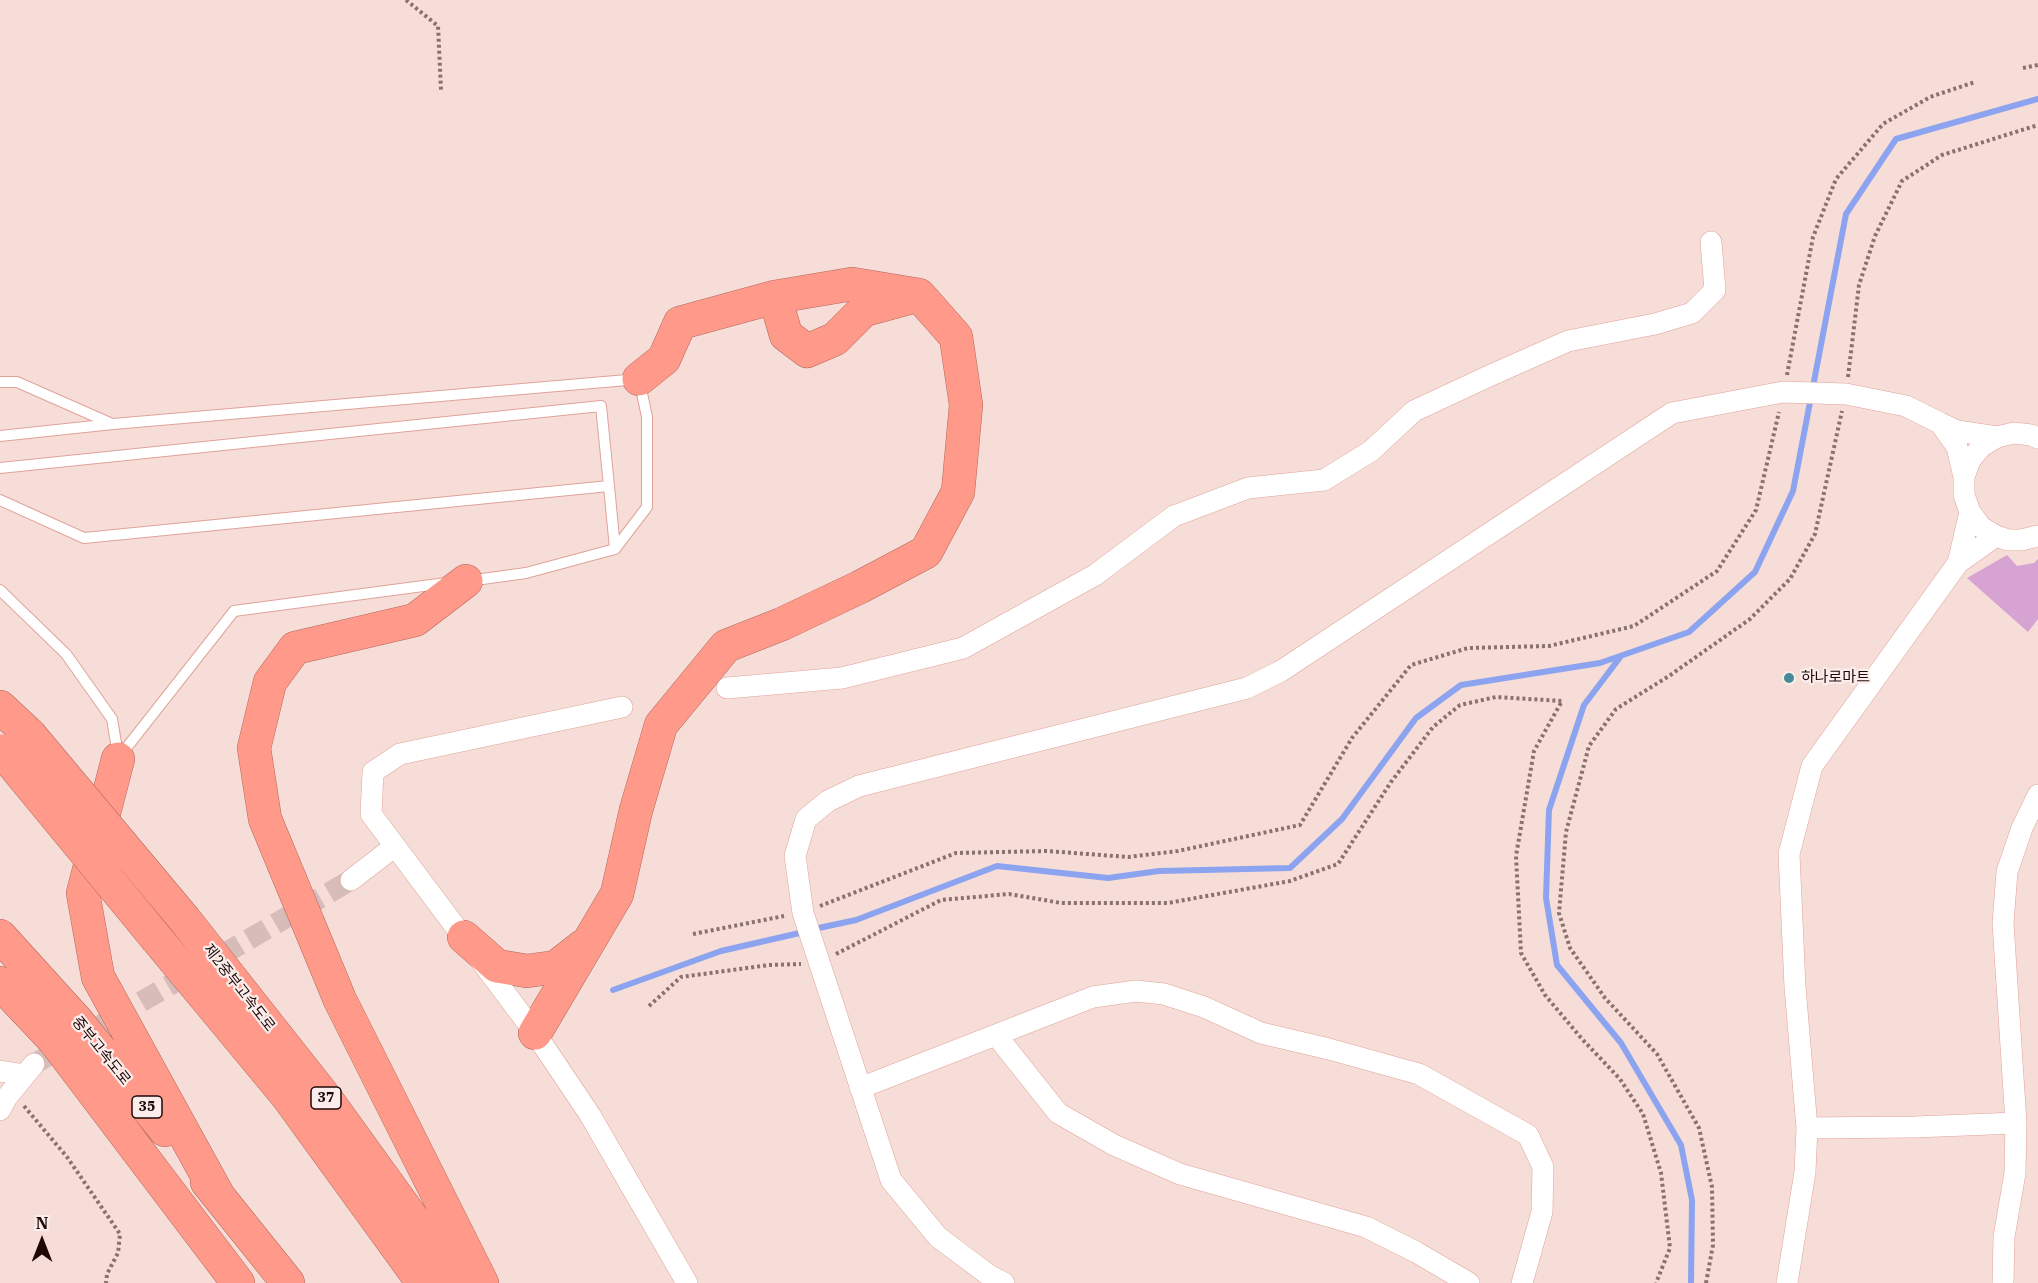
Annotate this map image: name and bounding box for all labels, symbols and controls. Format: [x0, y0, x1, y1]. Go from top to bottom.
place label: 하나로마트 [1801, 669, 1870, 687]
marker: 하나로마트 [1782, 671, 1796, 685]
street label: 제2중부고속도로 [199, 941, 279, 1035]
street label: 중부고속도로 [68, 1013, 134, 1089]
road number: 37 [311, 1087, 341, 1109]
road number: 35 [132, 1096, 162, 1118]
north arrow [12, 1211, 72, 1271]
text: N [36, 1213, 48, 1233]

